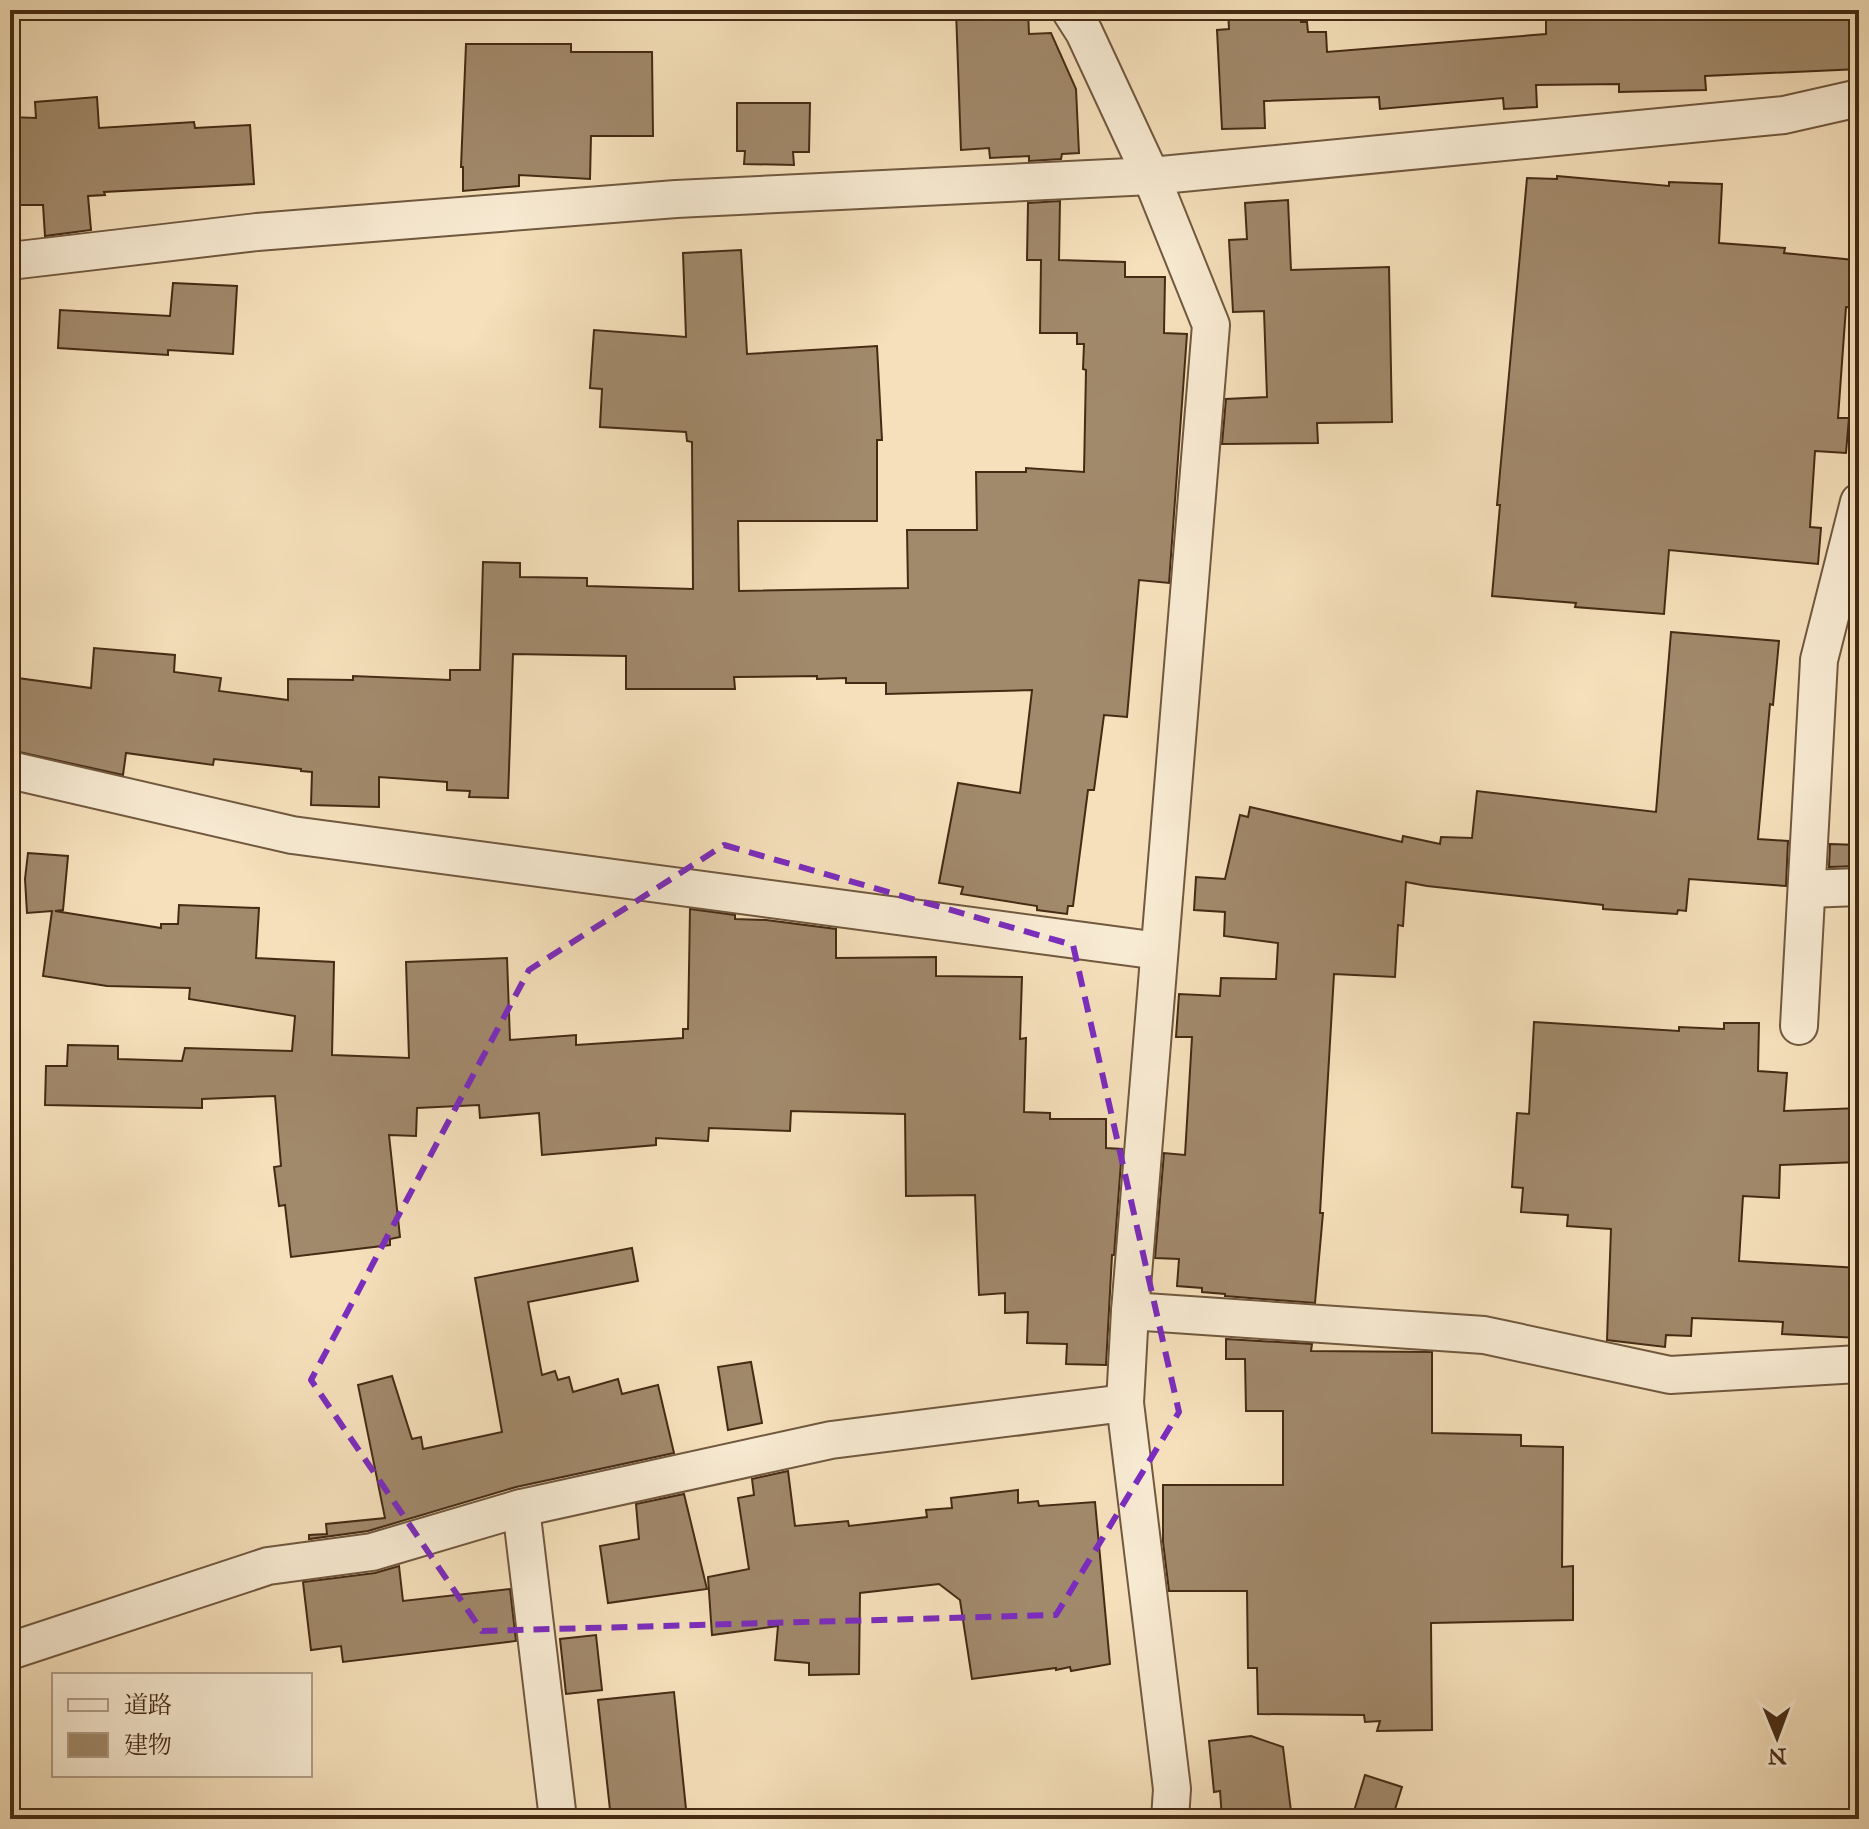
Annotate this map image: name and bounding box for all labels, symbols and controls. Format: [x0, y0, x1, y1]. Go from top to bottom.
legend [52, 1673, 312, 1777]
text: 道路 [124, 1690, 172, 1720]
north arrow [1737, 1697, 1817, 1777]
text: 建物 [124, 1730, 172, 1760]
text: N [1767, 1743, 1787, 1770]

